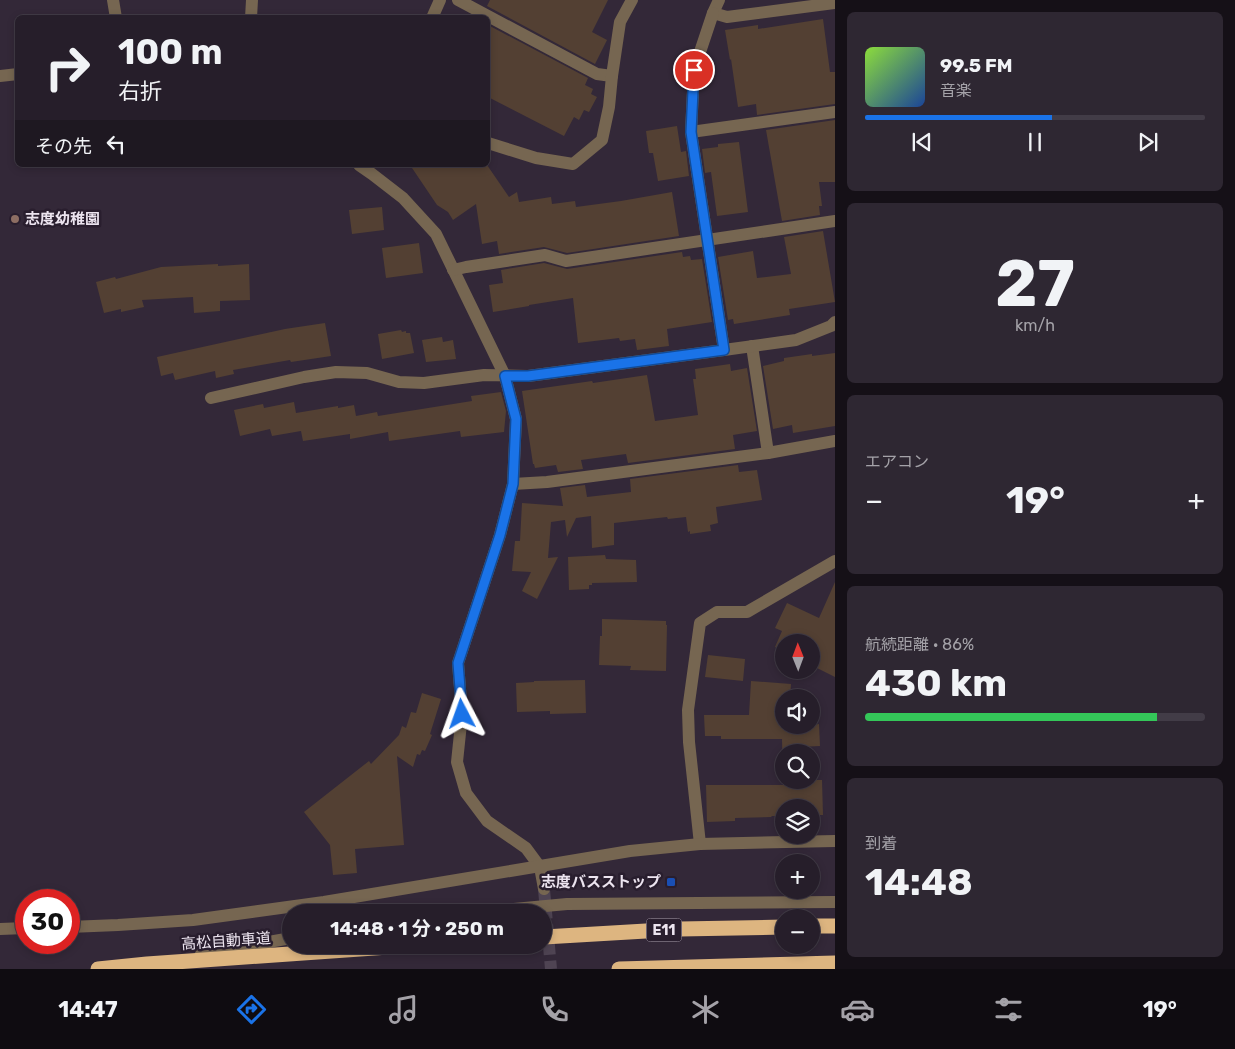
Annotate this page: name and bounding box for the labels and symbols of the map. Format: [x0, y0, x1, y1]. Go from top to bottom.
pin [673, 49, 715, 91]
place label: 志度幼稚園 [25, 210, 100, 228]
marker: 志度幼稚園 [9, 213, 21, 225]
north arrow [775, 634, 820, 679]
position arrow [435, 687, 487, 739]
place label: 志度バスストップ [541, 873, 661, 891]
marker: 志度バスストップ [665, 876, 677, 888]
speed limit sign: 30 [15, 889, 80, 954]
road number: E11 [646, 918, 682, 942]
street label: 高松自動車道 [180, 929, 272, 953]

